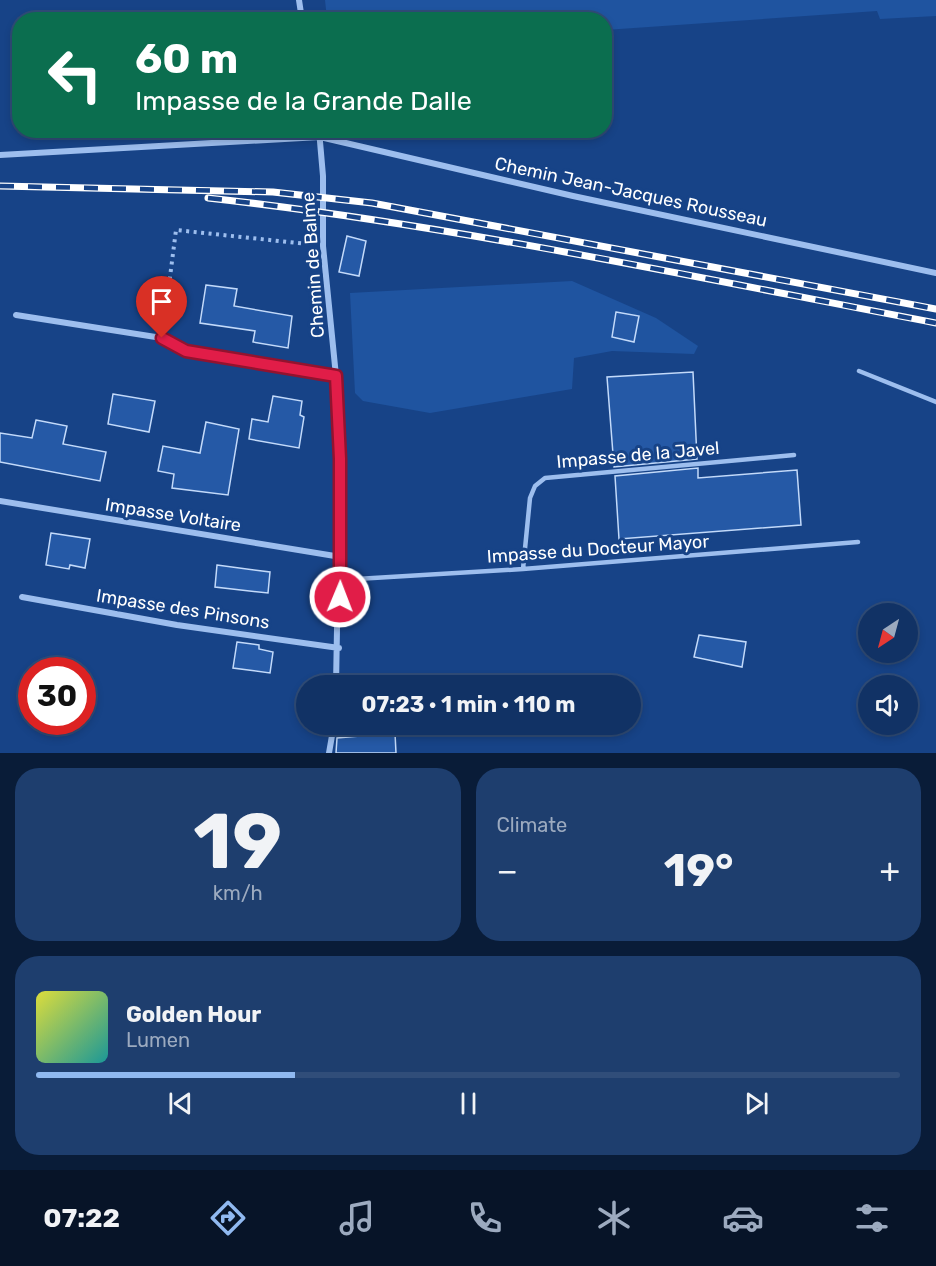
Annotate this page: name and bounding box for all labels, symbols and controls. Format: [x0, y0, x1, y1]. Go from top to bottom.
text: 60 m [135, 34, 238, 84]
icon: left [36, 36, 114, 114]
text: Impasse de la Grande Dalle [135, 85, 472, 117]
street label: Chemin Jean-Jacques Rousseau [493, 152, 769, 232]
street label: Chemin de Balme [297, 191, 329, 339]
pin [136, 276, 187, 338]
icon: arrive [145, 285, 178, 318]
street label: Impasse de la Javel [556, 437, 720, 473]
street label: Impasse Voltaire [103, 493, 243, 537]
street label: Impasse du Docteur Mayor [486, 530, 710, 568]
position arrow [308, 565, 372, 629]
street label: Impasse des Pinsons [95, 584, 271, 634]
north arrow [858, 603, 918, 663]
map controls [858, 603, 918, 735]
speed limit sign: 30 [18, 657, 96, 735]
button: sound [858, 675, 918, 735]
text: 07:23 · 1 min · 110 m [362, 691, 575, 718]
text: 19 [193, 795, 282, 888]
text: Climate [497, 813, 567, 837]
text: 19° [664, 844, 734, 897]
text: − [497, 851, 518, 890]
text: + [879, 851, 900, 890]
text: km/h [213, 881, 263, 905]
text: Golden Hour [126, 1001, 261, 1028]
text: Lumen [126, 1028, 190, 1052]
icon: previous [164, 1087, 197, 1120]
icon: pause [452, 1087, 485, 1120]
icon: next [740, 1087, 773, 1120]
icon: directions [207, 1197, 249, 1239]
icon: music [336, 1197, 378, 1239]
icon: phone [464, 1197, 506, 1239]
icon: climate [593, 1197, 635, 1239]
icon: car [722, 1197, 764, 1239]
icon: filters [851, 1197, 893, 1239]
text: 07:22 [43, 1202, 120, 1234]

